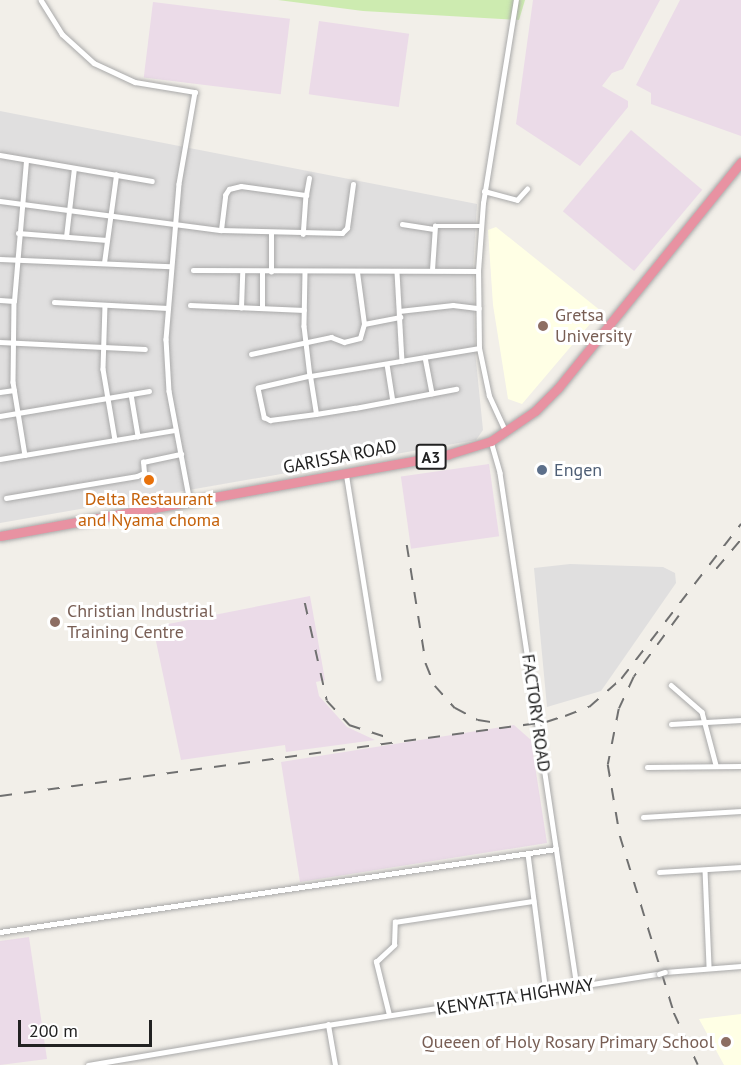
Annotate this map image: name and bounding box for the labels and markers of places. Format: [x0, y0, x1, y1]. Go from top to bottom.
place label: Gretsa University [555, 305, 632, 348]
marker: Gretsa University [536, 319, 550, 333]
place label: Engen [554, 459, 602, 481]
marker: Engen [535, 463, 549, 477]
marker: Delta Restaurant and Nyama choma [142, 473, 156, 487]
place label: Delta Restaurant and Nyama choma [78, 489, 220, 532]
place label: Christian Industrial Training Centre [67, 601, 213, 644]
marker: Christian Industrial Training Centre [48, 615, 62, 629]
place label: Queeen of Holy Rosary Primary School [420, 1031, 714, 1053]
marker: Queeen of Holy Rosary Primary School [719, 1035, 733, 1049]

